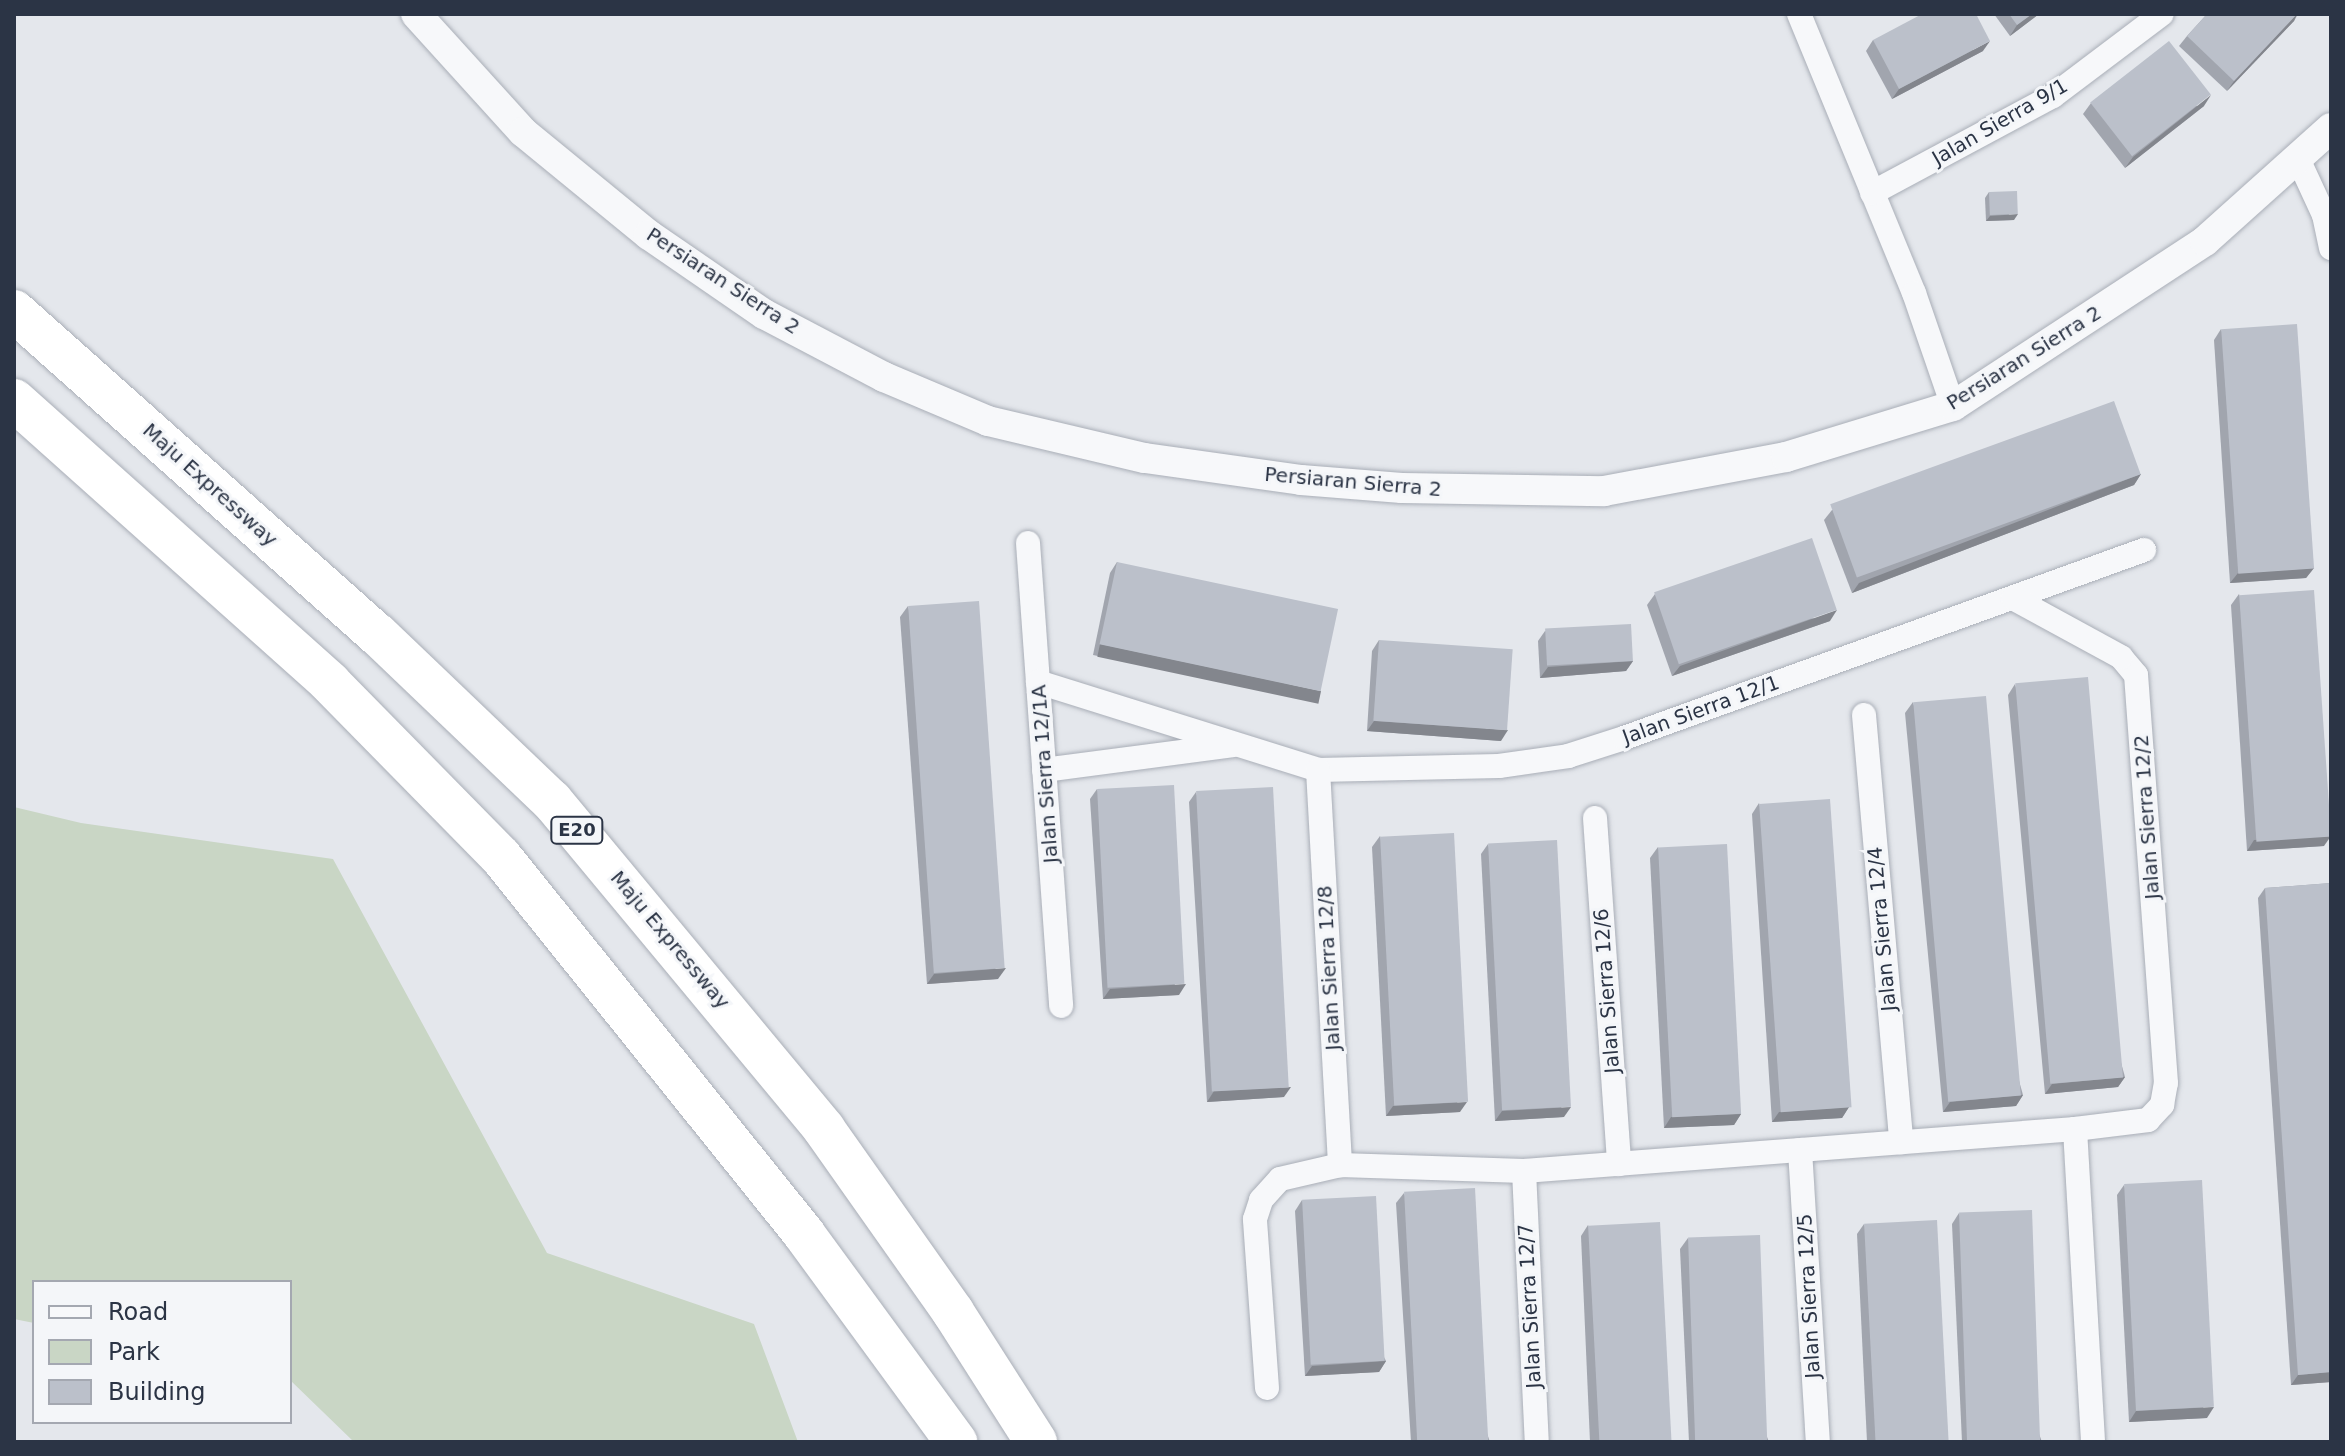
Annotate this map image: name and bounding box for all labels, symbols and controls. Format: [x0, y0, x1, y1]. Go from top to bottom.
street label: Jalan Sierra 9/1 [1928, 73, 2072, 171]
street label: Persiaran Sierra 2 [642, 223, 804, 339]
street label: Persiaran Sierra 2 [1942, 301, 2106, 415]
street label: Maju Expressway [138, 418, 282, 552]
street label: Persiaran Sierra 2 [1263, 462, 1443, 502]
street label: Jalan Sierra 12/1 [1619, 670, 1783, 750]
street label: Jalan Sierra 12/1A [1027, 684, 1063, 864]
street label: Jalan Sierra 12/2 [2129, 734, 2165, 900]
road number: E20 [549, 816, 605, 844]
street label: Jalan Sierra 12/4 [1863, 846, 1901, 1012]
street label: Maju Expressway [605, 866, 735, 1014]
street label: Jalan Sierra 12/8 [1313, 885, 1345, 1051]
street label: Jalan Sierra 12/6 [1589, 908, 1625, 1074]
street label: Jalan Sierra 12/5 [1793, 1213, 1825, 1379]
street label: Jalan Sierra 12/7 [1514, 1223, 1546, 1389]
legend [32, 1280, 292, 1424]
text: Road [108, 1298, 168, 1326]
text: Park [108, 1338, 160, 1366]
text: Building [108, 1378, 205, 1406]

